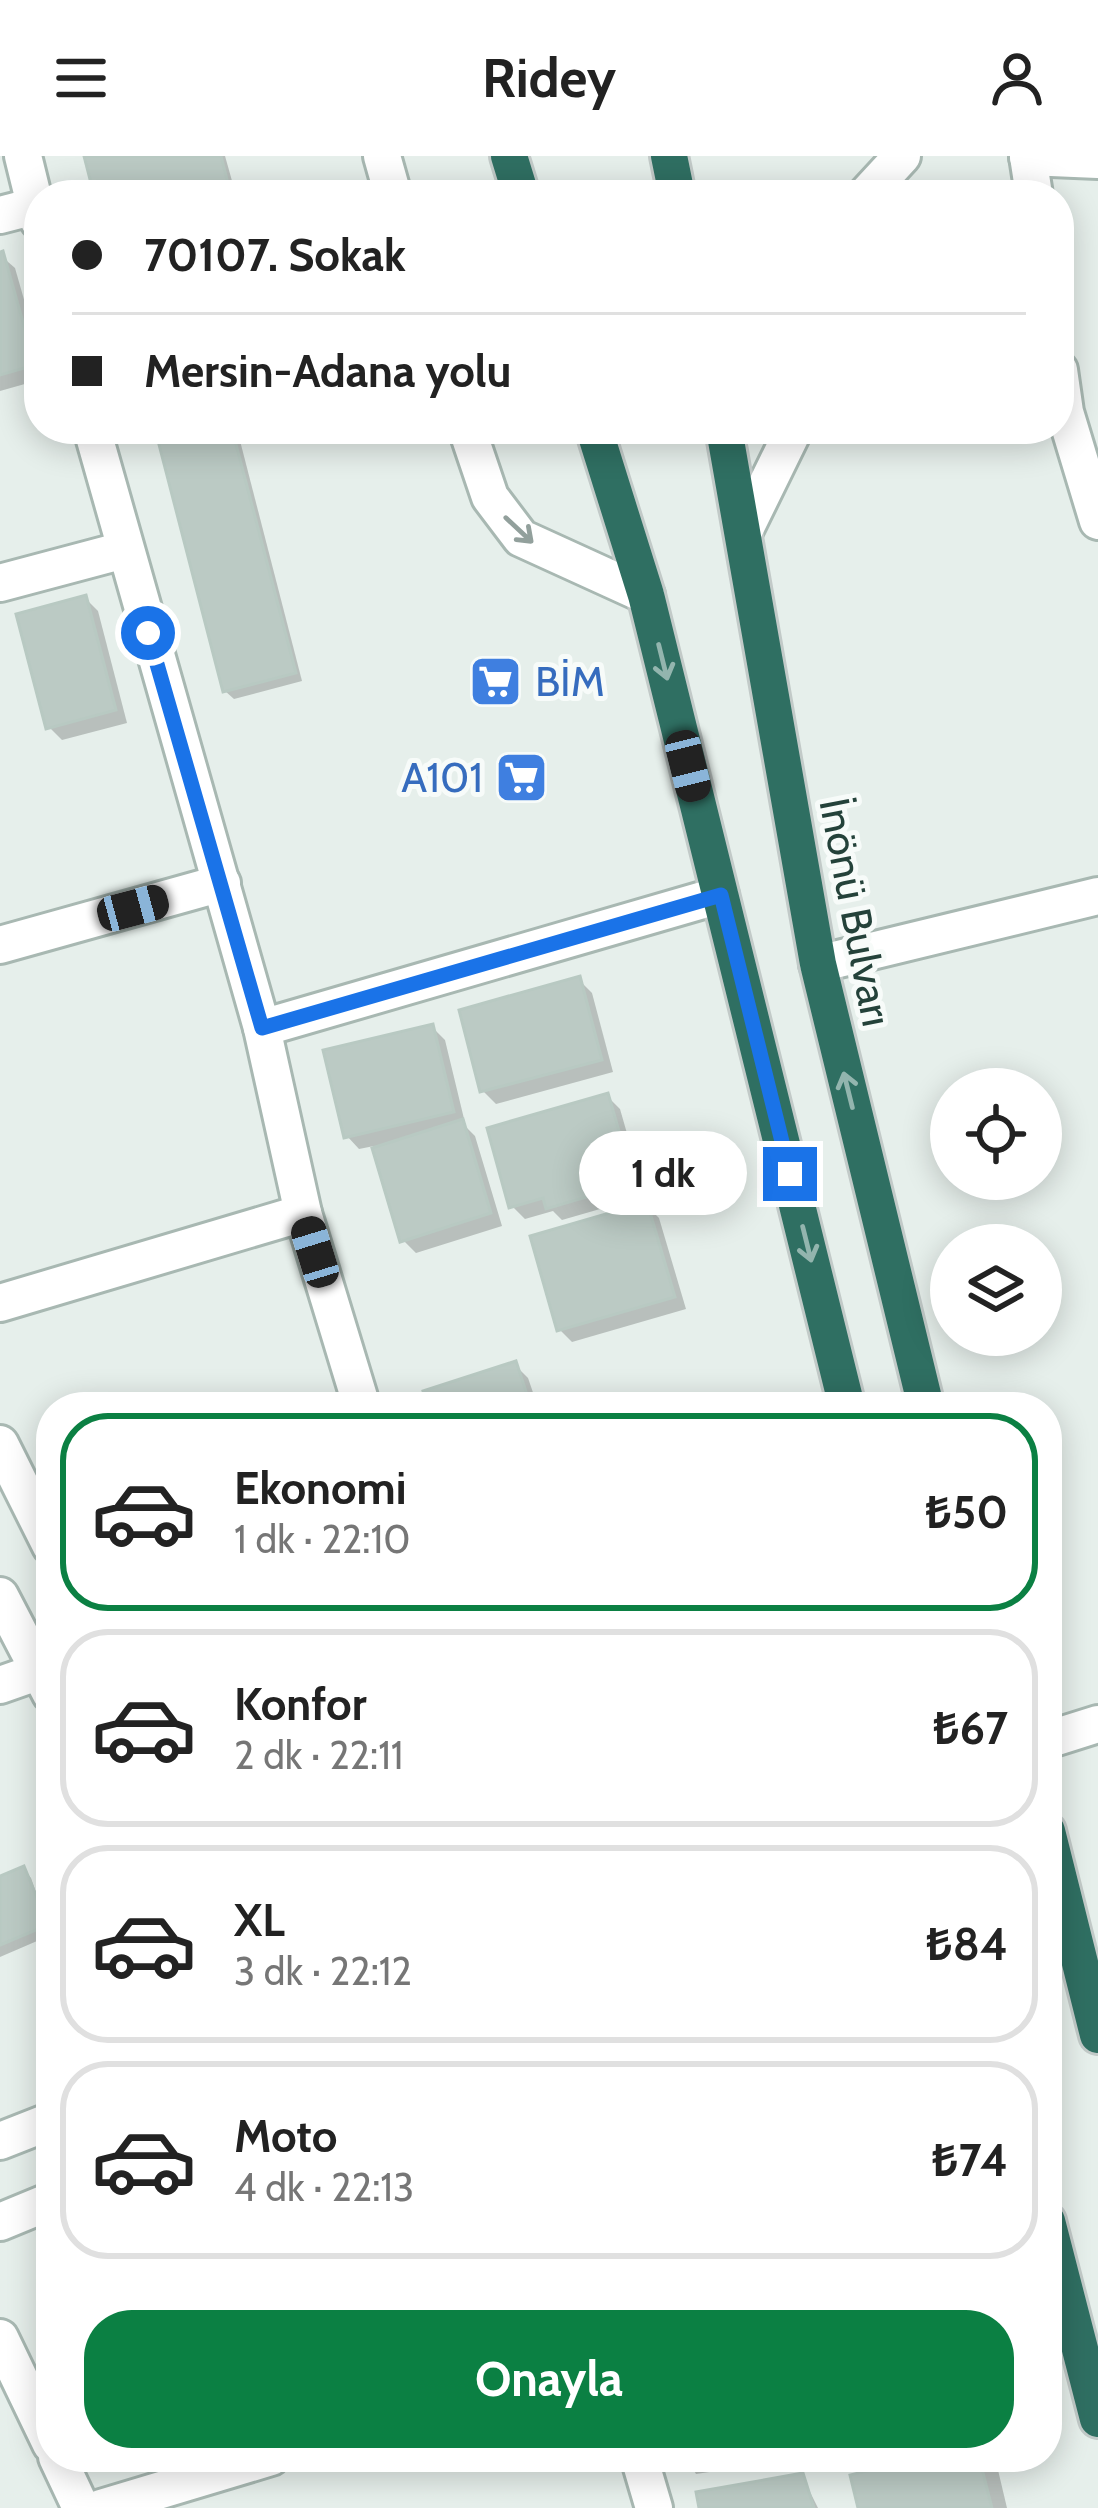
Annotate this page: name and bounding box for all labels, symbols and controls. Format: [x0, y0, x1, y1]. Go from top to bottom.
icon: menu [48, 45, 114, 111]
text: Ridey [482, 45, 616, 111]
icon: person [984, 45, 1050, 111]
text: 70107. Sokak [144, 228, 406, 282]
text: Mersin-Adana yolu [144, 344, 511, 398]
one-way arrow [503, 515, 533, 544]
route start [121, 606, 175, 660]
one-way arrow [653, 642, 675, 680]
supermarket icon: BİM [468, 653, 524, 709]
place label: BİM [535, 655, 605, 707]
car [662, 727, 714, 805]
supermarket icon: A101 [494, 749, 550, 805]
place label: A101 [401, 751, 483, 803]
street label: İnönü Bulvarı [808, 793, 904, 1031]
car [94, 881, 172, 935]
map controls [930, 1068, 1062, 1356]
button: locate [930, 1068, 1062, 1200]
one-way arrow [836, 1071, 858, 1109]
callout: 1 dk [580, 1132, 748, 1216]
route end [763, 1147, 817, 1201]
text: 1 dk [631, 1149, 695, 1197]
car [287, 1212, 343, 1292]
button: layers [930, 1224, 1062, 1356]
one-way arrow [797, 1225, 819, 1263]
icon: car [90, 1458, 198, 1566]
text: Ekonomi [234, 1461, 407, 1515]
text: ₺50 [925, 1485, 1008, 1539]
text: 1 dk · 22:10 [234, 1515, 410, 1563]
icon: car [90, 1674, 198, 1782]
text: Konfor [234, 1677, 366, 1731]
text: ₺67 [933, 1701, 1008, 1755]
text: 2 dk · 22:11 [234, 1731, 404, 1779]
icon: car [90, 1890, 198, 1998]
text: XL [234, 1893, 285, 1947]
text: ₺84 [926, 1917, 1008, 1971]
text: 3 dk · 22:12 [234, 1947, 412, 1995]
icon: car [90, 2106, 198, 2214]
text: Moto [234, 2109, 337, 2163]
text: ₺74 [932, 2133, 1008, 2187]
text: 4 dk · 22:13 [234, 2163, 414, 2211]
button: Onayla [84, 2310, 1014, 2448]

